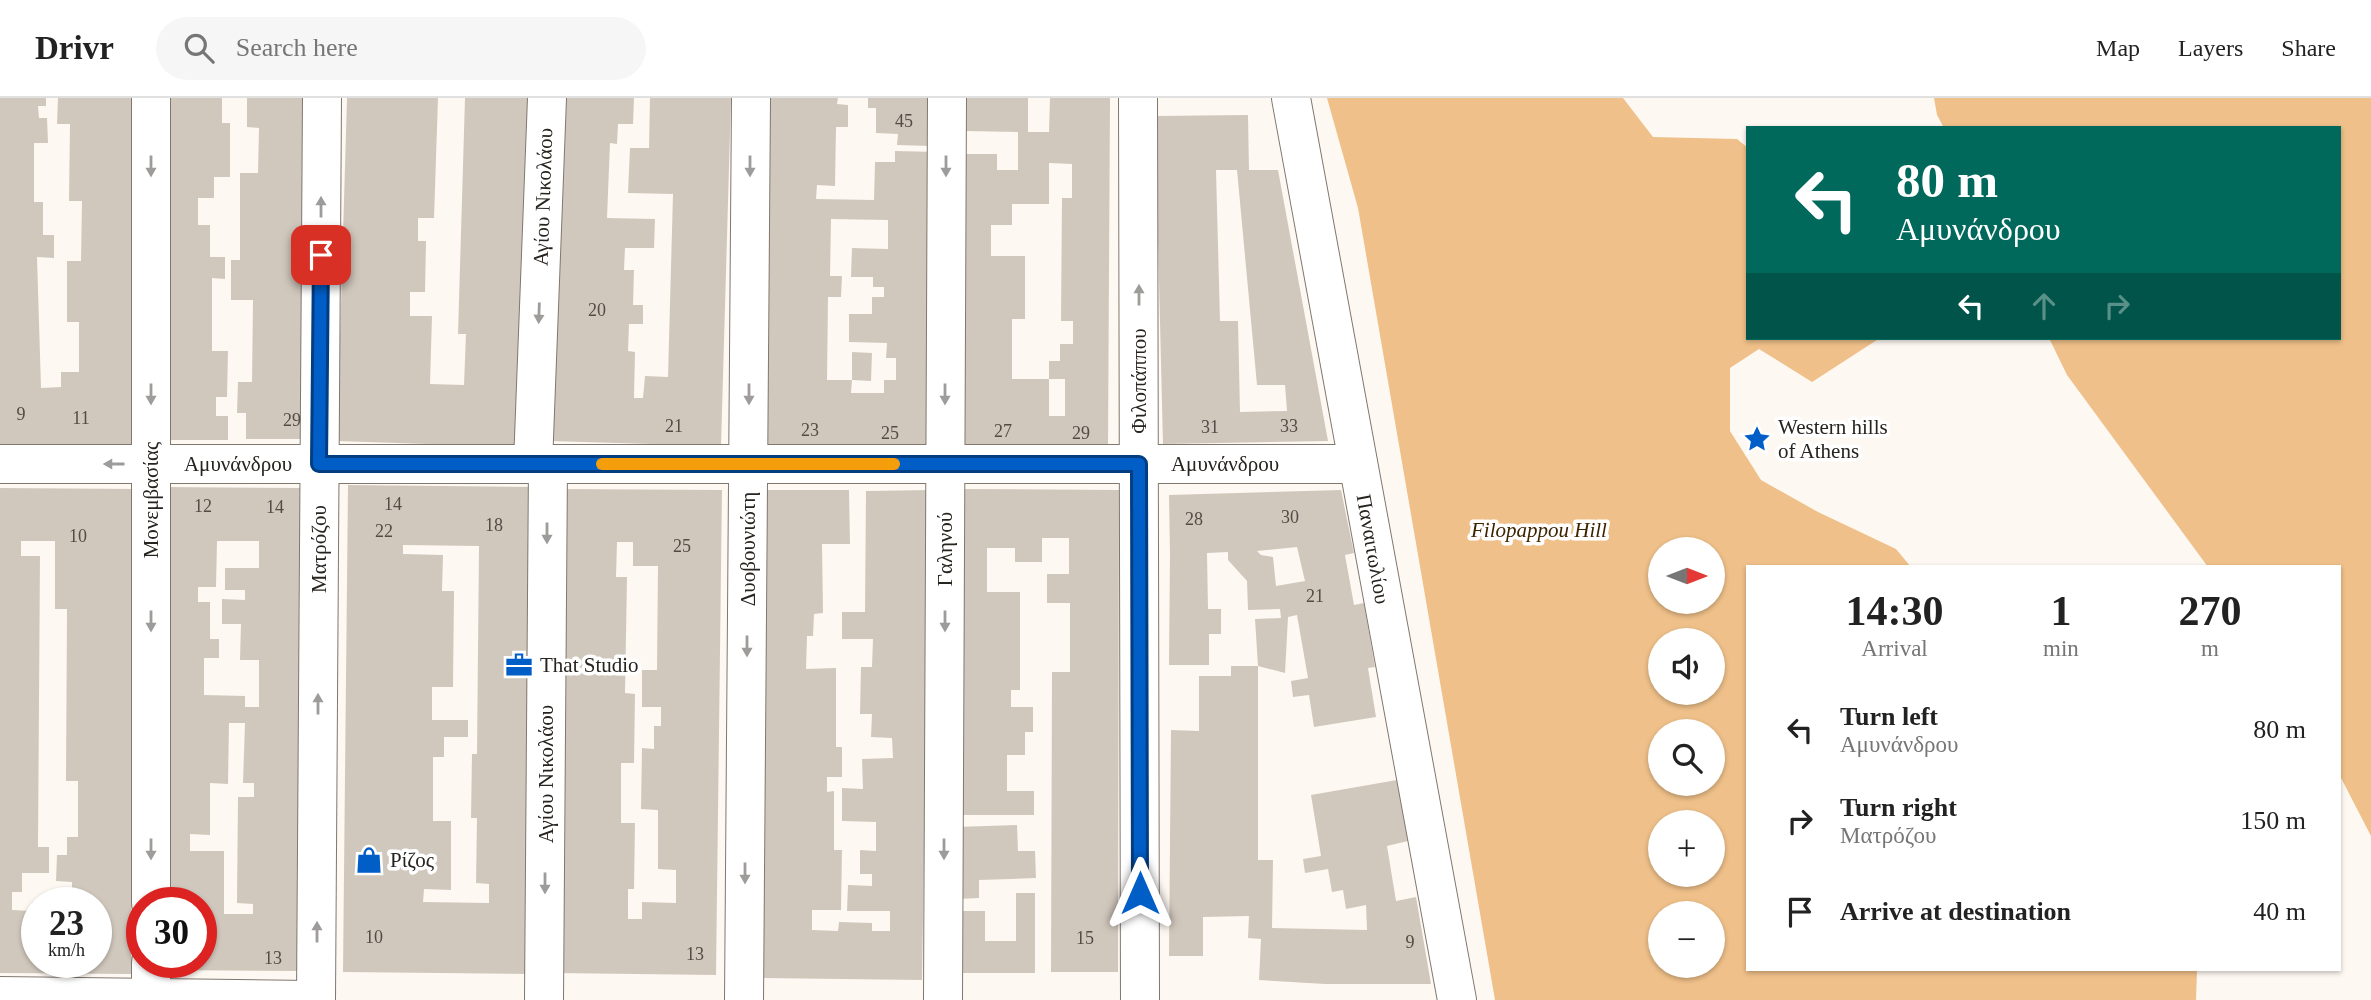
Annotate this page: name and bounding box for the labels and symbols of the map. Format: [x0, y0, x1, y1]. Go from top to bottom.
house number: 45 [895, 111, 913, 131]
street label: Αγίου Νικολάου [529, 127, 557, 267]
one-way arrow [145, 155, 157, 177]
one-way arrow [744, 155, 756, 177]
one-way arrow [940, 155, 952, 177]
one-way arrow [315, 196, 327, 218]
pin [291, 225, 351, 285]
one-way arrow [1133, 284, 1145, 306]
house number: 20 [588, 300, 606, 320]
one-way arrow [533, 302, 544, 324]
street label: Φιλοπάππου [1127, 328, 1151, 434]
one-way arrow [145, 383, 157, 405]
one-way arrow [743, 383, 755, 405]
one-way arrow [940, 383, 951, 405]
house number: 9 [17, 404, 26, 424]
house number: 11 [72, 408, 90, 428]
house number: 29 [283, 410, 301, 430]
place label: Western hills of Athens [1778, 415, 1888, 463]
house number: 21 [665, 416, 683, 436]
house number: 33 [1280, 416, 1298, 436]
house number: 31 [1201, 417, 1219, 437]
house number: 23 [801, 420, 819, 440]
house number: 27 [994, 421, 1012, 441]
house number: 25 [881, 423, 899, 443]
house number: 29 [1072, 423, 1090, 443]
place icon: Western hills of Athens [1742, 424, 1772, 454]
street label: Μονεμβασίας [139, 441, 163, 558]
street label: Αμυνάνδρου [184, 452, 292, 476]
street label: Αμυνάνδρου [1171, 452, 1279, 476]
one-way arrow [102, 458, 124, 470]
street label: Δυοβουνιώτη [736, 492, 760, 606]
street label: Παναιτωλίου [1352, 492, 1394, 606]
house number: 14 [384, 494, 402, 514]
house number: 12 [194, 496, 212, 516]
house number: 14 [266, 497, 284, 517]
street label: Ματρόζου [307, 505, 331, 593]
house number: 30 [1281, 507, 1299, 527]
house number: 28 [1185, 509, 1203, 529]
street label: Γαληνού [933, 512, 957, 586]
house number: 18 [485, 515, 503, 535]
park label: Filopappou Hill [1470, 518, 1607, 542]
house number: 22 [375, 521, 393, 541]
one-way arrow [541, 522, 553, 544]
house number: 10 [69, 526, 87, 546]
house number: 25 [673, 536, 691, 556]
north arrow [1648, 537, 1726, 614]
house number: 21 [1306, 586, 1324, 606]
one-way arrow [939, 610, 951, 632]
one-way arrow [145, 611, 157, 633]
one-way arrow [741, 635, 753, 657]
office icon: That Studio [504, 650, 534, 680]
place label: That Studio [540, 653, 639, 677]
one-way arrow [312, 693, 324, 715]
street label: Αγίου Νικολάου [534, 705, 558, 843]
one-way arrow [145, 838, 157, 860]
one-way arrow [938, 838, 950, 860]
shop icon: Ρίζος [354, 845, 384, 875]
place label: Ρίζος [390, 848, 435, 872]
position arrow [1103, 856, 1177, 930]
one-way arrow [739, 862, 751, 884]
one-way arrow [539, 872, 551, 894]
speed limit sign: 30 [126, 887, 217, 978]
one-way arrow [311, 921, 323, 943]
house number: 10 [365, 927, 383, 947]
house number: 15 [1076, 928, 1094, 948]
house number: 9 [1406, 932, 1415, 952]
house number: 13 [686, 944, 704, 964]
house number: 13 [264, 948, 282, 968]

